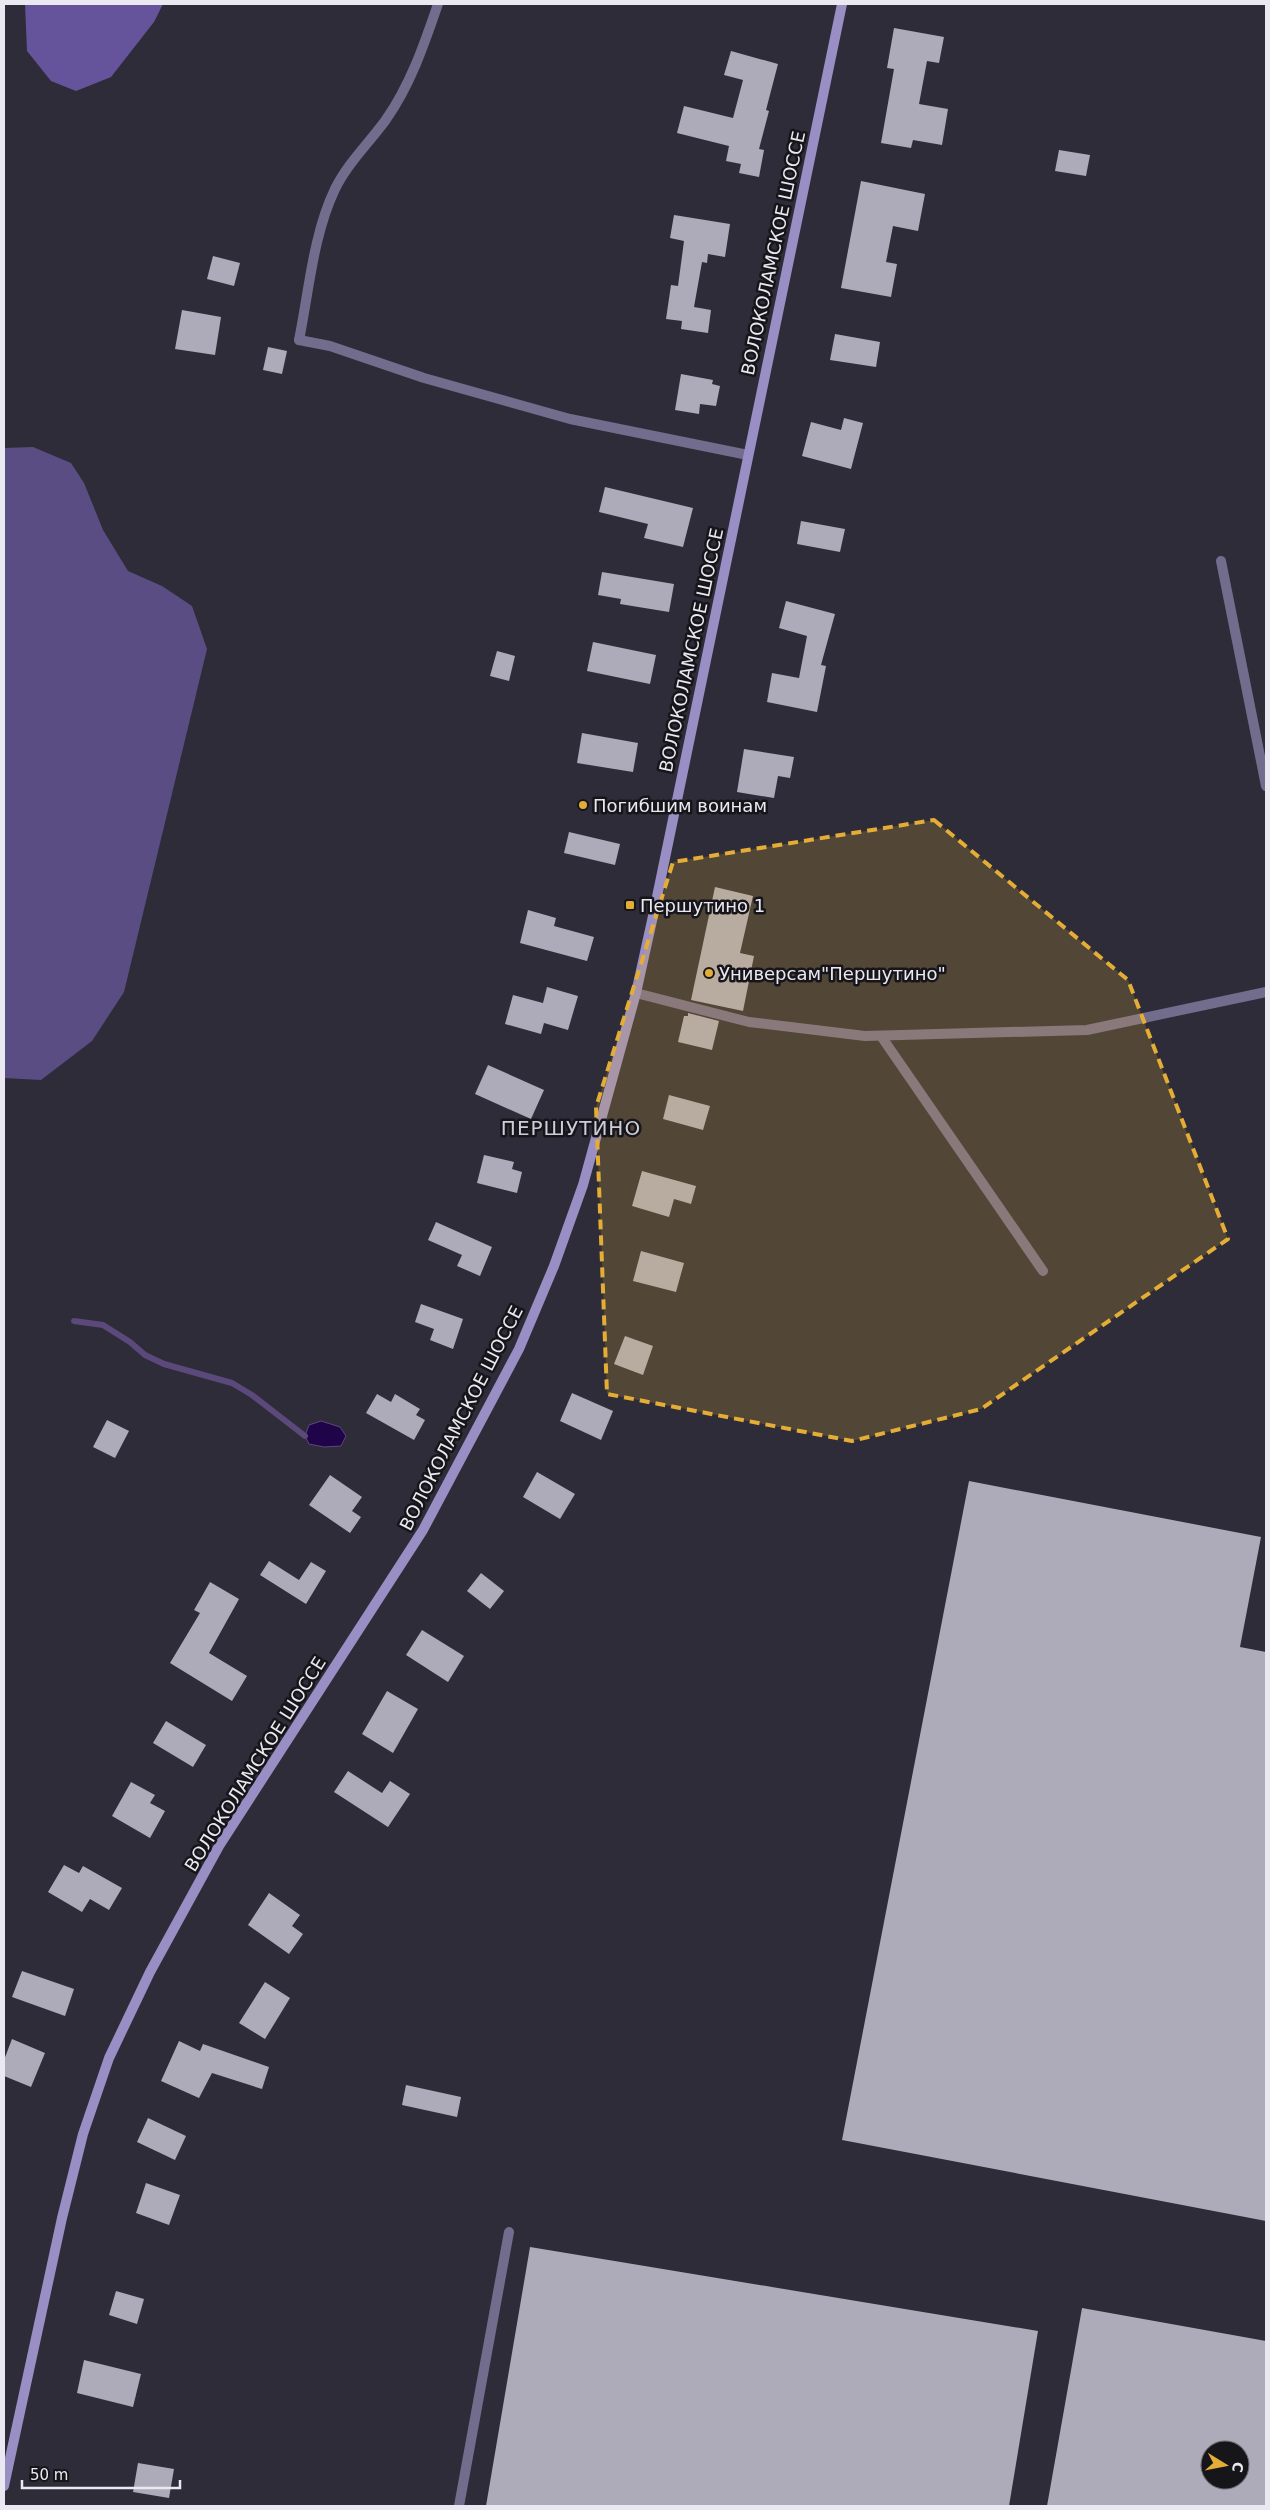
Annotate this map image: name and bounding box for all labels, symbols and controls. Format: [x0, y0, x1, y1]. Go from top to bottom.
street label: ВОЛОКОЛАМСКОЕ ШОССЕ [737, 129, 809, 377]
street label: ВОЛОКОЛАМСКОЕ ШОССЕ [655, 526, 727, 774]
place label: Погибшим воинам [593, 795, 767, 816]
marker: Погибшим воинам [577, 799, 589, 811]
place label: Першутино 1 [640, 895, 765, 916]
marker: Першутино 1 [624, 899, 636, 911]
place label: Универсам"Першутино" [719, 963, 946, 984]
marker: Универсам"Першутино" [703, 967, 715, 979]
district label: ПЕРШУТИНО [501, 1116, 641, 1140]
street label: ВОЛОКОЛАМСКОЕ ШОССЕ [395, 1302, 527, 1534]
street label: ВОЛОКОЛАМСКОЕ ШОССЕ [180, 1653, 330, 1875]
north arrow [1200, 2440, 1250, 2490]
scale bar [22, 2458, 180, 2490]
text: С [1229, 2461, 1247, 2474]
text: 50 m [30, 2466, 68, 2484]

